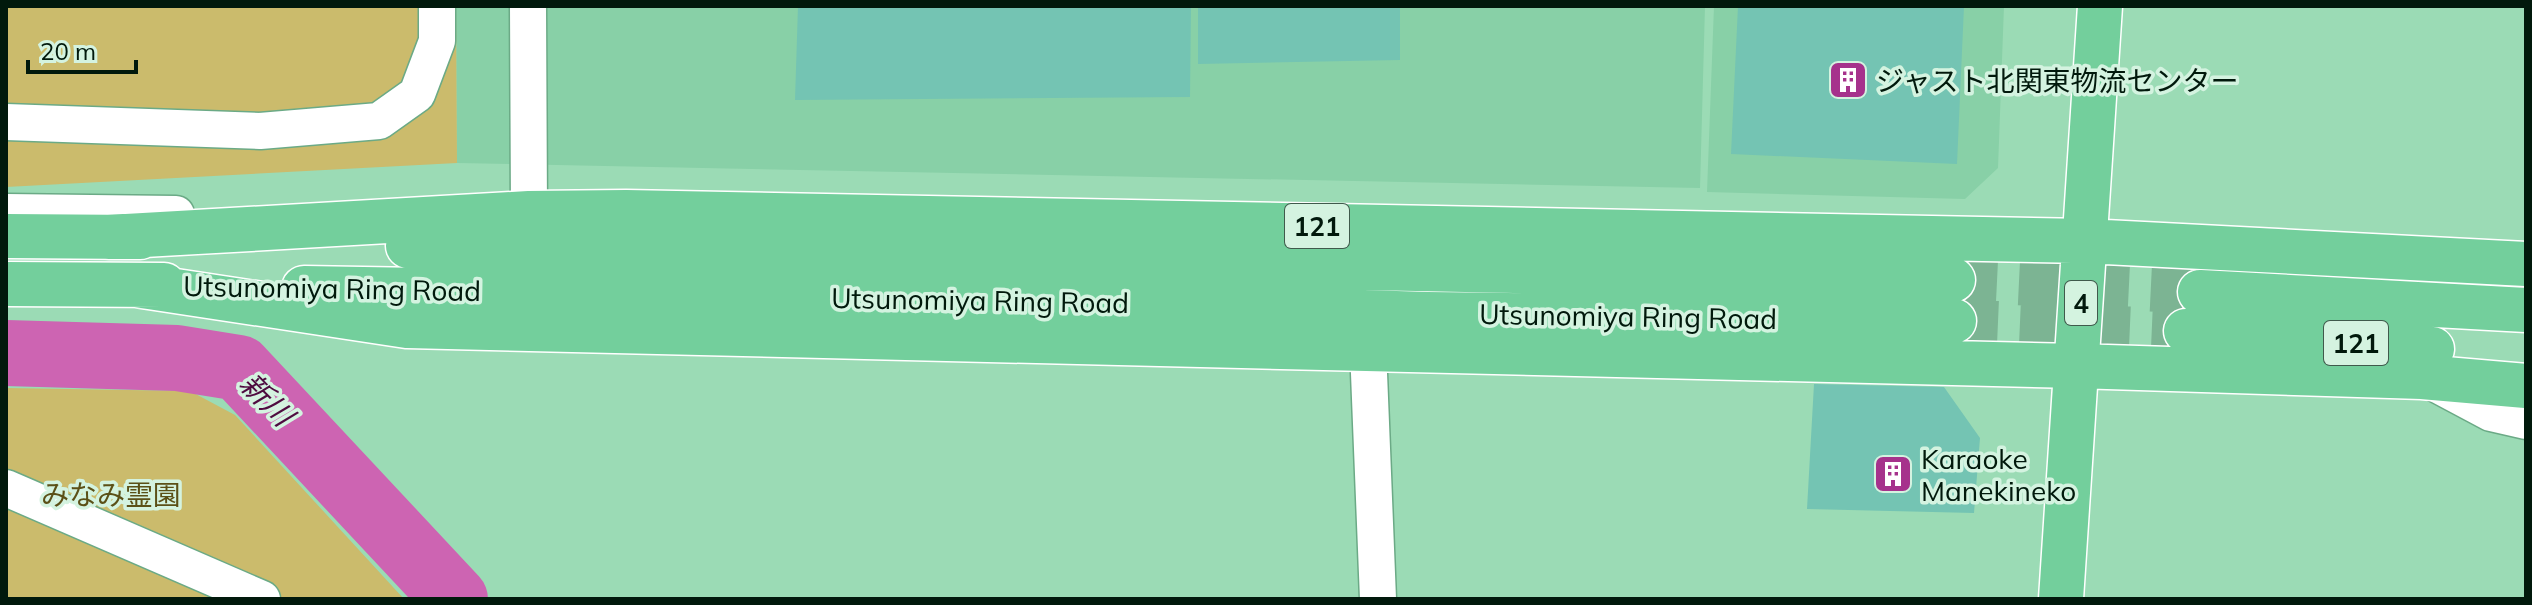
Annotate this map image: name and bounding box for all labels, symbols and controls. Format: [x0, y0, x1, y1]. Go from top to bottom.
scale bar [28, 24, 136, 74]
text: 20 m [40, 36, 96, 66]
building icon: ジャスト北関東物流センター [1827, 59, 1869, 101]
place label: ジャスト北関東物流センター [1876, 63, 2239, 98]
road number: 121 [1285, 204, 1349, 248]
street label: Utsunomiya Ring Road [183, 268, 481, 308]
street label: Utsunomiya Ring Road [831, 280, 1129, 320]
road number: 4 [2065, 281, 2097, 325]
street label: Utsunomiya Ring Road [1479, 296, 1777, 336]
road number: 121 [2324, 321, 2388, 365]
water label: 新川 [232, 364, 304, 436]
place label: Karaoke Manekineko [1921, 441, 2076, 508]
building icon: Karaoke Manekineko [1872, 453, 1914, 495]
park label: みなみ霊園 [41, 477, 181, 512]

